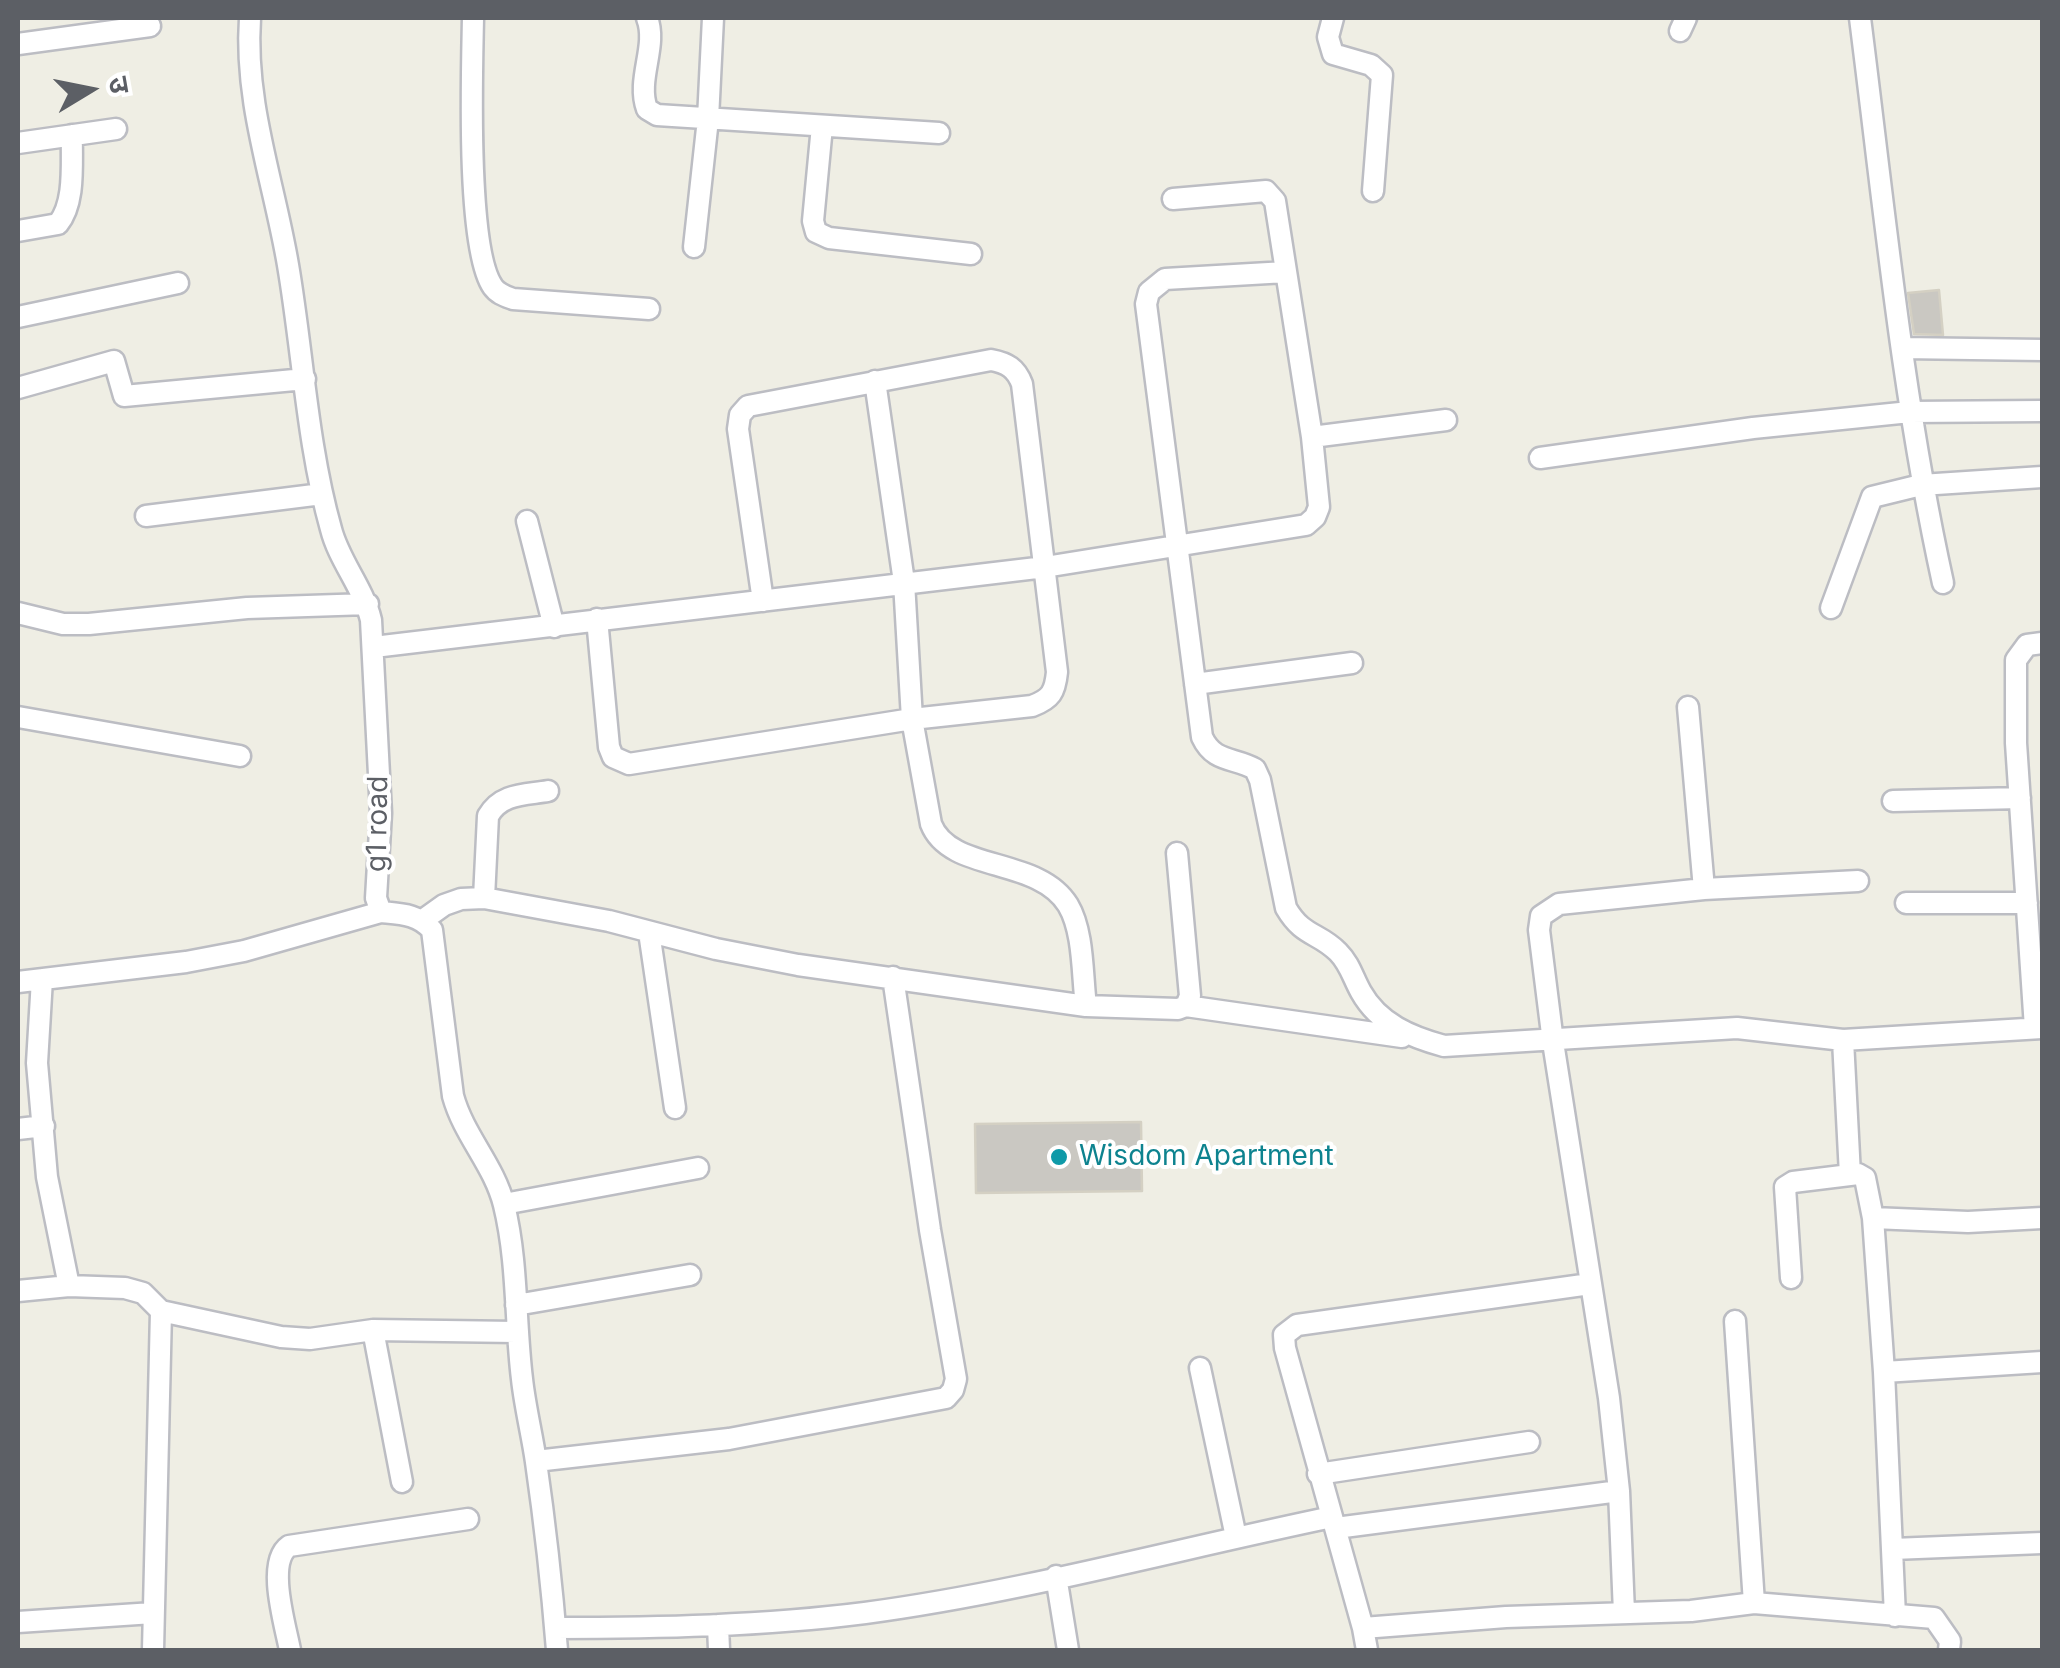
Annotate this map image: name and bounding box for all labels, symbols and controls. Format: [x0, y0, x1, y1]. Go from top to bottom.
north arrow [40, 40, 140, 140]
text: उ [101, 74, 138, 96]
street label: g1 road [360, 775, 396, 873]
place label: Wisdom Apartment [1079, 1140, 1334, 1174]
marker: Wisdom Apartment [1048, 1146, 1070, 1168]

